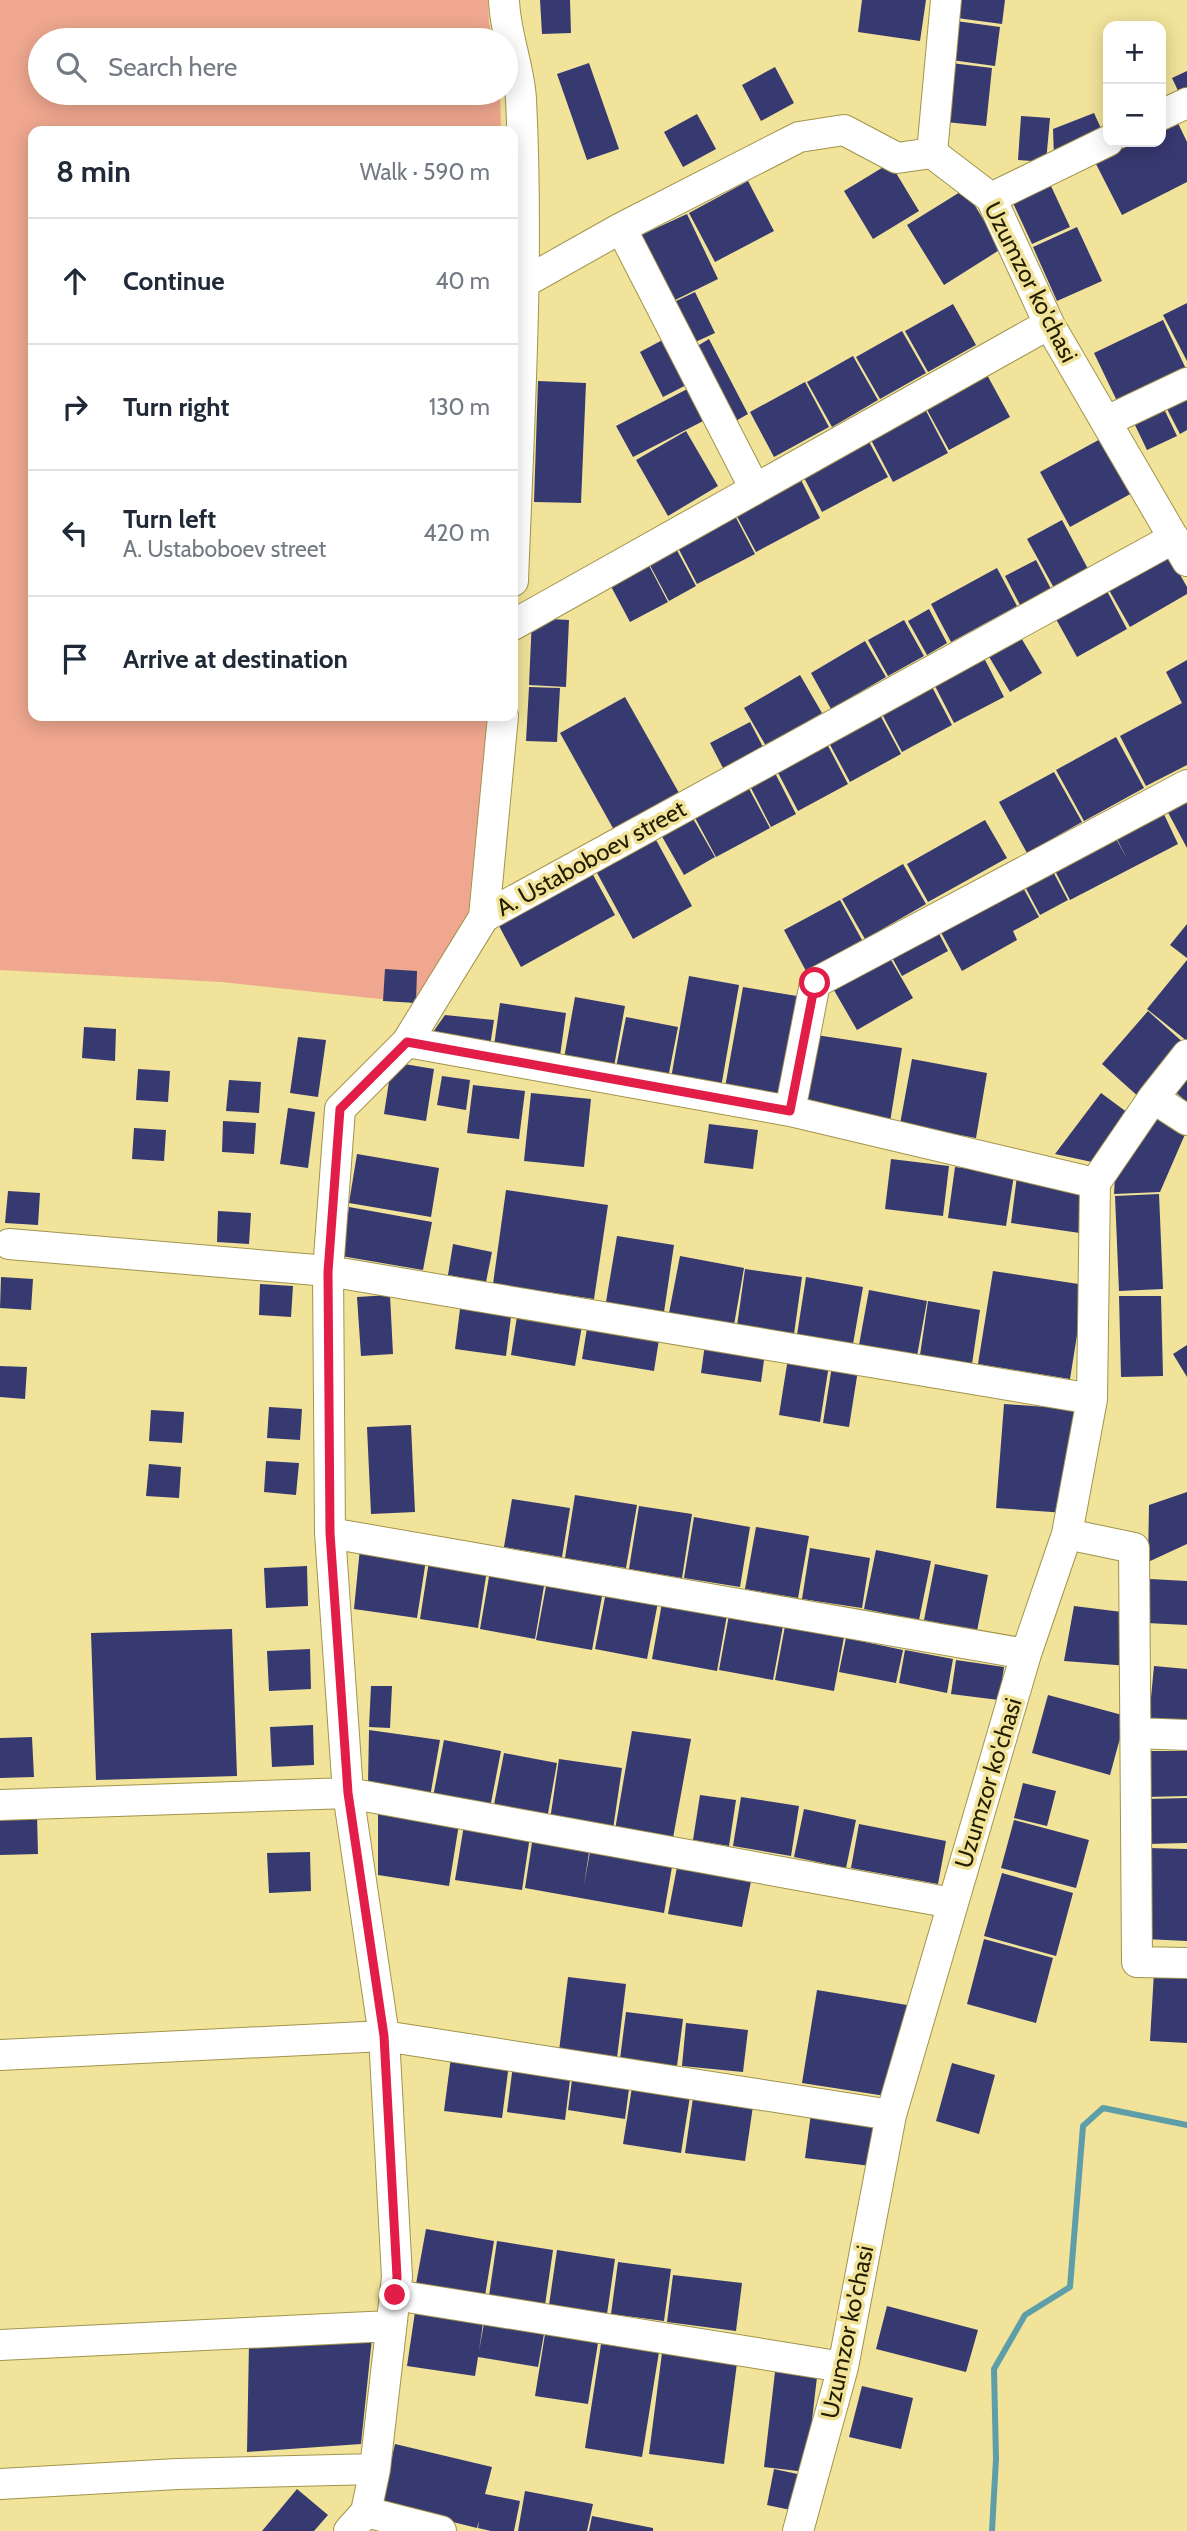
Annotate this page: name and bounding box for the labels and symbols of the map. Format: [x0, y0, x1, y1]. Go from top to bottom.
street label: Uzumzor ko'chasi [978, 197, 1084, 367]
street label: A. Ustaboboev street [491, 794, 691, 922]
route start [799, 967, 830, 998]
street label: Uzumzor ko'chasi [948, 1694, 1028, 1872]
street label: Uzumzor ko'chasi [814, 2243, 880, 2421]
route end [379, 2279, 410, 2310]

